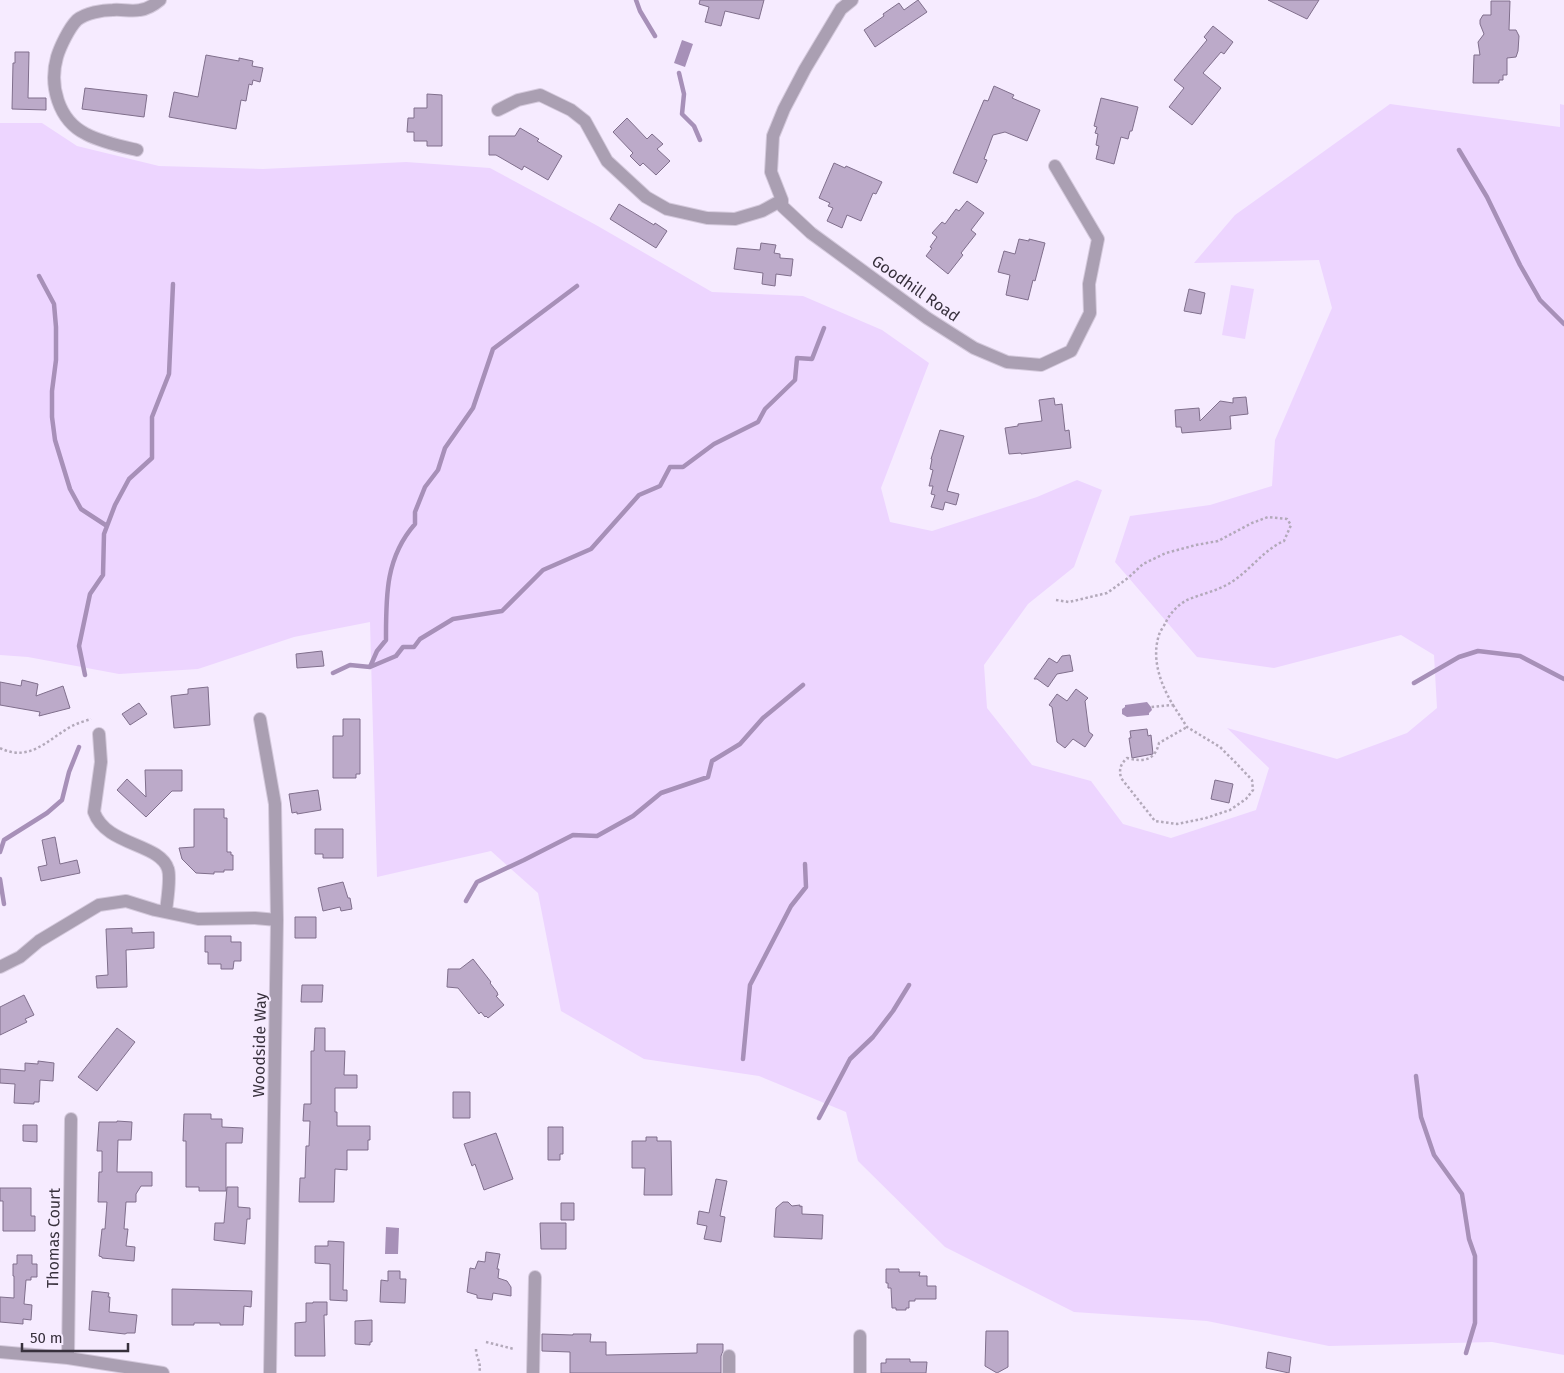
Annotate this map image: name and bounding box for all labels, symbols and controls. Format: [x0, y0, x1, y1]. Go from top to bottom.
street label: Goodhill Road [868, 251, 963, 326]
street label: Woodside Way [249, 992, 270, 1098]
street label: Thomas Court [43, 1188, 64, 1288]
scale bar [22, 1320, 129, 1352]
text: 50 m [30, 1329, 63, 1347]

